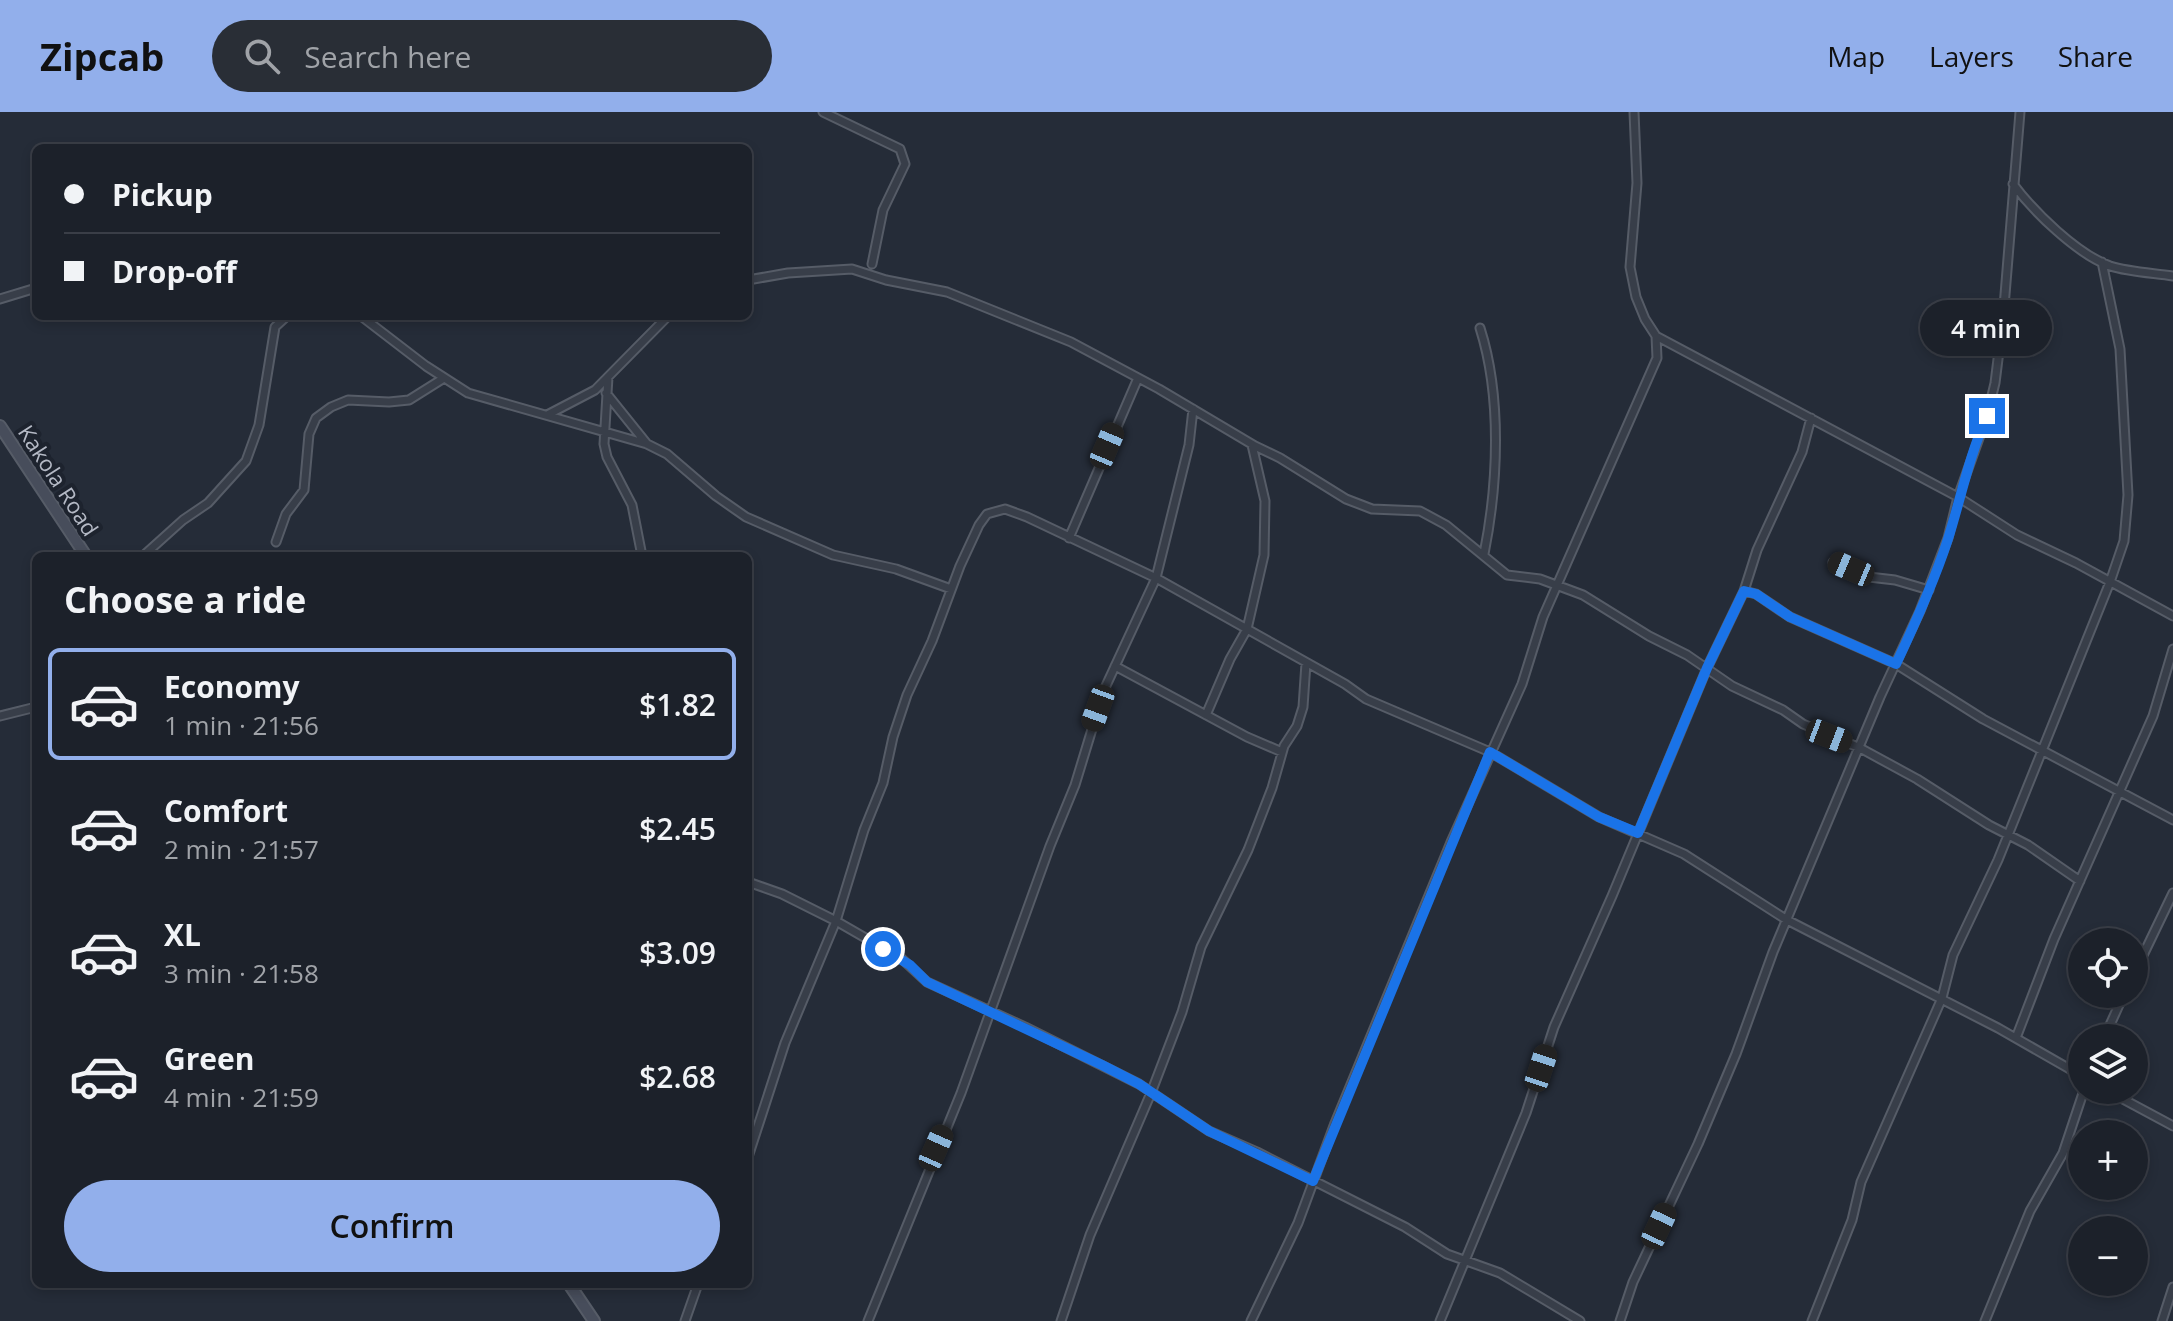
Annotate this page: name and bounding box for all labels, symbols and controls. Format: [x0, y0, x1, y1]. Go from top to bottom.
search box [212, 20, 772, 92]
text: Zipcab [40, 30, 164, 82]
icon: search [240, 34, 284, 78]
text: Search here [304, 36, 471, 77]
text: Map [1827, 37, 1885, 75]
text: Layers [1929, 37, 2014, 75]
text: Share [2058, 37, 2133, 75]
text: Pickup [112, 174, 213, 215]
text: Drop-off [112, 251, 237, 292]
callout: 4 min [1921, 300, 2053, 356]
text: 4 min [1951, 310, 2021, 346]
route end [1969, 398, 2005, 434]
street label: Kakola Road [12, 419, 106, 541]
car [1087, 419, 1127, 473]
car [1824, 549, 1878, 589]
text: Choose a ride [64, 575, 306, 624]
text: Economy [164, 666, 300, 707]
icon: car [68, 668, 140, 740]
car [1079, 681, 1117, 735]
text: $1.82 [639, 684, 716, 725]
text: 1 min · 21:56 [164, 707, 319, 743]
car [1802, 716, 1856, 756]
text: Comfort [164, 790, 288, 831]
icon: car [68, 792, 140, 864]
text: $2.45 [639, 808, 716, 849]
text: 2 min · 21:57 [164, 831, 319, 867]
text: XL [164, 914, 201, 955]
icon: car [68, 916, 140, 988]
map controls [2068, 928, 2148, 1296]
button: locate [2068, 928, 2148, 1008]
route start [865, 931, 901, 967]
text: $3.09 [639, 932, 716, 973]
text: 3 min · 21:58 [164, 955, 319, 991]
button: layers [2068, 1024, 2148, 1104]
text: Green [164, 1038, 255, 1079]
icon: car [68, 1040, 140, 1112]
car [1522, 1041, 1560, 1095]
text: $2.68 [639, 1056, 716, 1097]
text: 4 min · 21:59 [164, 1079, 319, 1115]
button: + [2068, 1120, 2148, 1200]
car [915, 1121, 957, 1175]
button: Confirm [64, 1180, 720, 1272]
car [1638, 1199, 1680, 1253]
button: − [2068, 1216, 2148, 1296]

